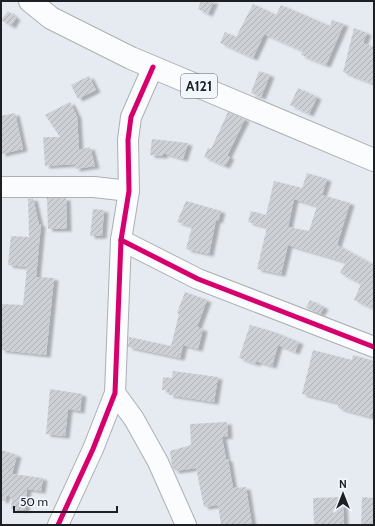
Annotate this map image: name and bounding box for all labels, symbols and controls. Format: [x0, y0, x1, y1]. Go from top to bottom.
road number: A121 [181, 74, 217, 98]
north arrow [323, 474, 363, 514]
text: N [339, 477, 347, 491]
scale bar [14, 488, 117, 514]
text: 50 m [20, 494, 48, 509]

